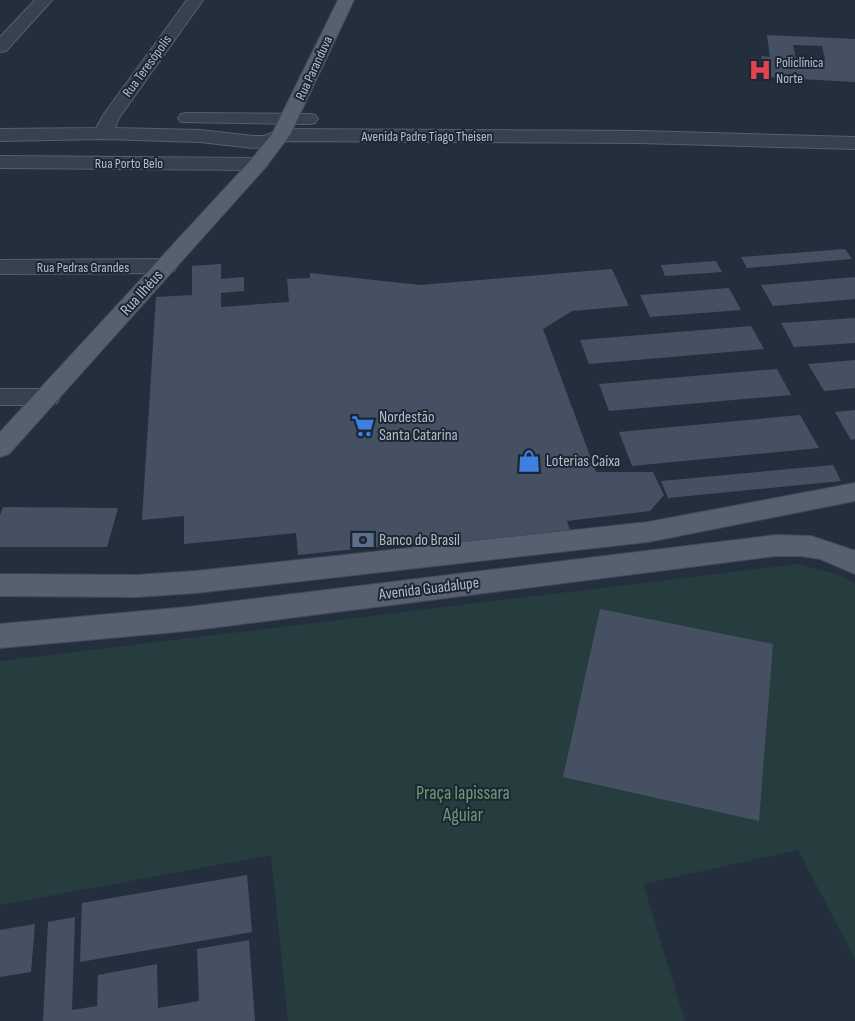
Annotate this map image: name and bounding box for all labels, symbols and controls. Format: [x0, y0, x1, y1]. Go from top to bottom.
street label: Rua Teresópolis [119, 32, 175, 100]
street label: Rua Paranduva [292, 33, 336, 103]
place label: Policlínica Norte [776, 54, 823, 87]
hospital icon: Policlínica Norte [747, 57, 773, 83]
street label: Avenida Padre Tiago Theisen [360, 128, 493, 145]
street label: Rua Porto Belo [95, 155, 163, 172]
street label: Rua Pedras Grandes [37, 259, 129, 276]
street label: Rua Ilhéus [117, 266, 168, 320]
place label: Nordestão Santa Catarina [379, 408, 458, 445]
supermarket icon: Nordestão Santa Catarina [350, 413, 376, 439]
shop icon: Loterias Caixa [516, 448, 542, 474]
place label: Loterias Caixa [546, 452, 620, 471]
bank icon: Banco do Brasil [350, 527, 376, 553]
place label: Banco do Brasil [379, 531, 460, 550]
street label: Avenida Guadalupe [377, 573, 480, 605]
park label: Praça Iapissara Aguiar [416, 782, 510, 827]

